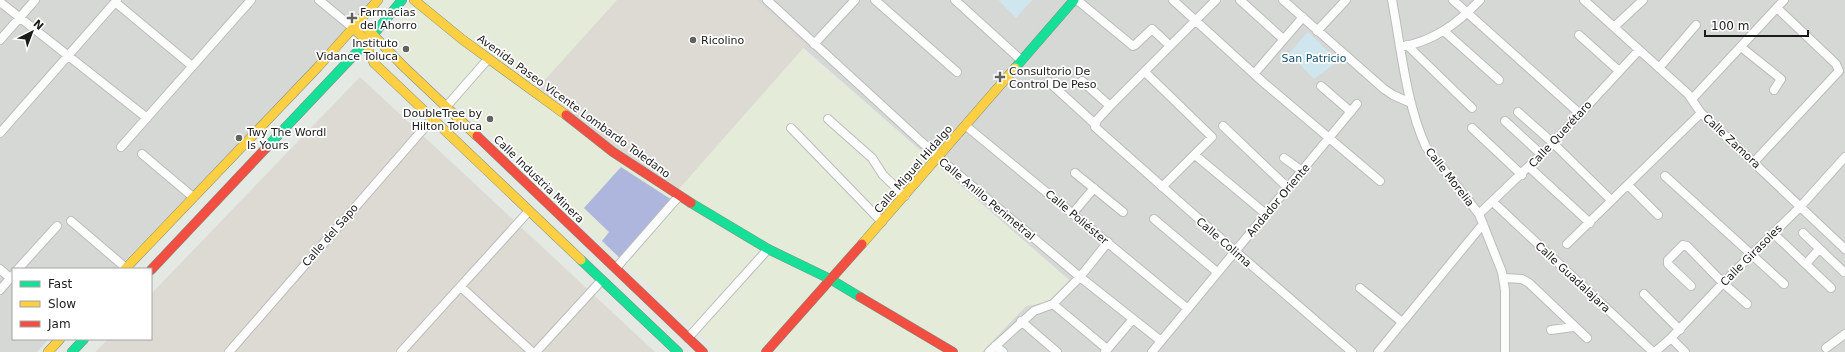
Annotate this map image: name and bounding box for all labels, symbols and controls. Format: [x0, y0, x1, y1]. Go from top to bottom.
place label: Farmacias del Ahorro [360, 6, 417, 32]
north arrow [12, 12, 52, 52]
scale bar [1705, 12, 1808, 38]
marker: Farmacias del Ahorro [347, 13, 357, 23]
text: N [31, 17, 46, 33]
text: 100 m [1711, 19, 1749, 33]
street label: Avenida Paseo Vicente Lombardo Toledano [475, 32, 673, 181]
place label: Ricolino [701, 34, 745, 47]
marker: Ricolino [688, 35, 698, 45]
place label: Instituto Vidance Toluca [316, 37, 398, 63]
marker: Instituto Vidance Toluca [401, 44, 411, 54]
park label: San Patricio [1282, 52, 1347, 65]
place label: Consultorio De Control De Peso [1009, 65, 1097, 91]
marker: Consultorio De Control De Peso [994, 71, 1006, 83]
street label: Calle Querétaro [1526, 98, 1595, 170]
place label: DoubleTree by Hilton Toluca [403, 107, 482, 133]
street label: Calle Zamora [1700, 111, 1763, 171]
marker: DoubleTree by Hilton Toluca [485, 114, 495, 124]
street label: Calle Miguel Hidalgo [872, 122, 955, 216]
place label: Twy The Wordl Is Yours [246, 126, 326, 152]
marker: Twy The Wordl Is Yours [234, 133, 244, 143]
street label: Calle Industria Minera [491, 133, 586, 226]
street label: Calle Morelia [1423, 145, 1477, 209]
street label: Calle Anillo Perimetral [936, 155, 1037, 243]
street label: Andador Oriente [1244, 161, 1313, 239]
street label: Calle Poliéster [1043, 187, 1111, 248]
street label: Calle del Sapo [300, 201, 361, 269]
street label: Calle Colima [1193, 215, 1254, 270]
street label: Calle Girasoles [1718, 222, 1785, 289]
street label: Calle Guadalajara [1533, 239, 1613, 315]
legend [12, 268, 152, 340]
text: Fast [48, 277, 72, 291]
text: Slow [48, 297, 76, 311]
text: Jam [47, 317, 71, 331]

